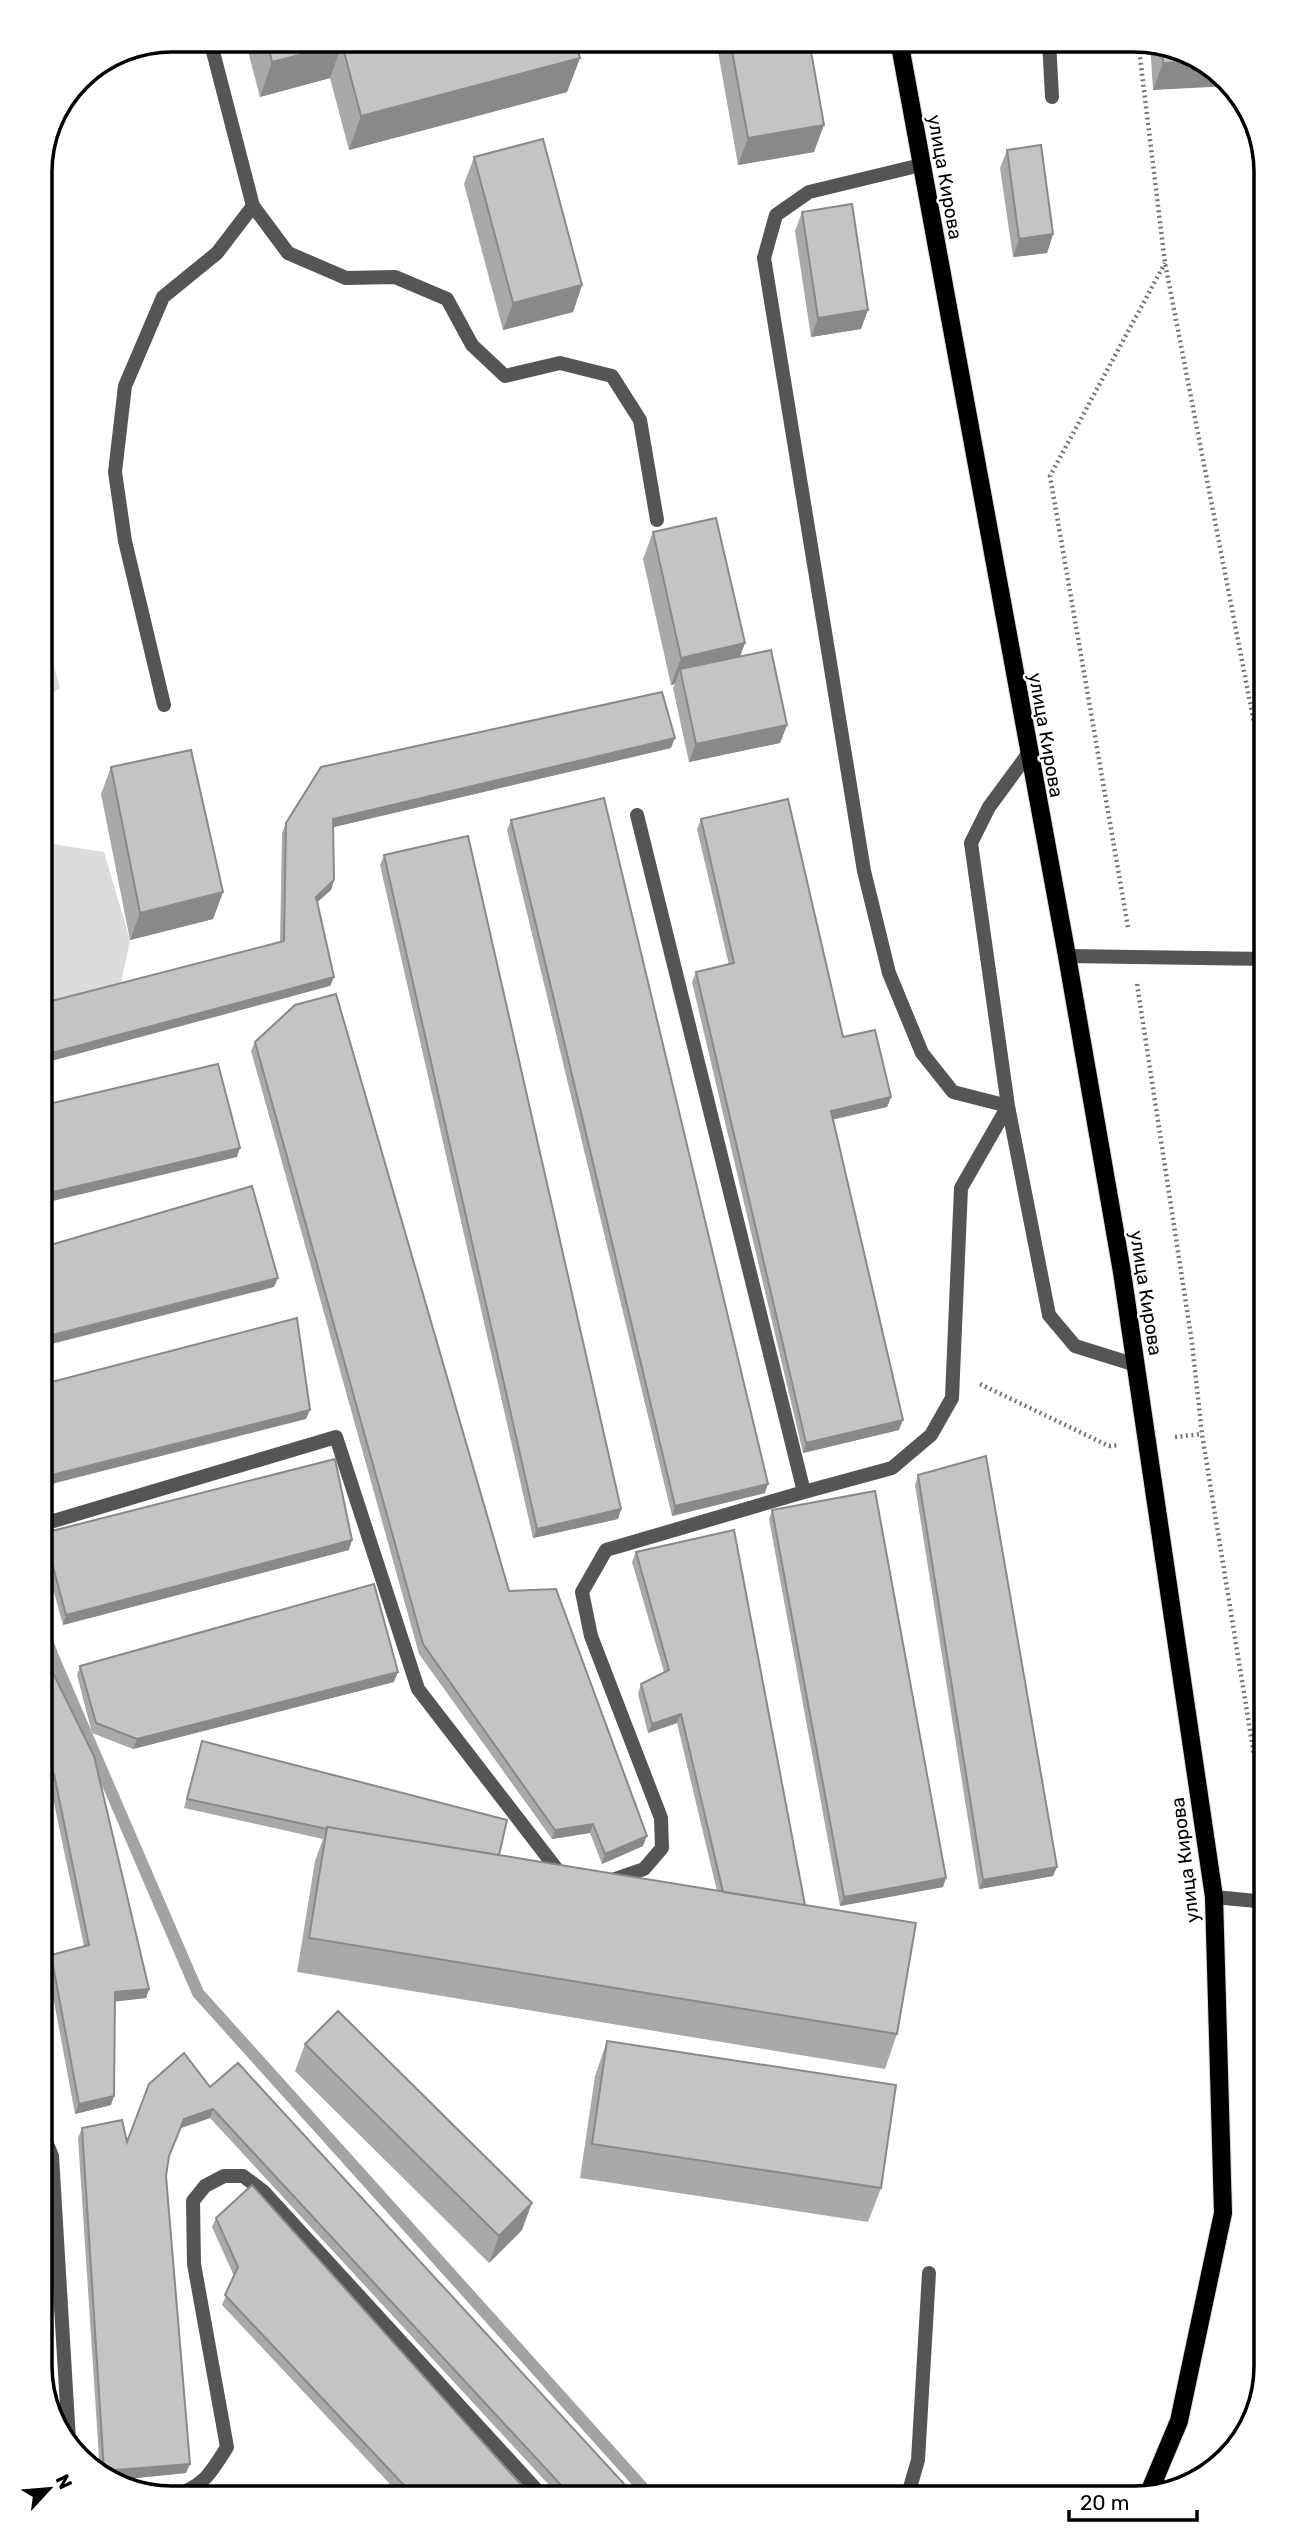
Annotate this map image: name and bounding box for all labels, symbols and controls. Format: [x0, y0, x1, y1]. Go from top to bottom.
street label: улица Кирова [923, 113, 967, 241]
street label: улица Кирова [1024, 671, 1068, 799]
street label: улица Кирова [1125, 1229, 1167, 1357]
street label: улица Кирова [1166, 1796, 1204, 1924]
north arrow [14, 2454, 84, 2524]
text: N [50, 2471, 77, 2493]
scale bar [1069, 2478, 1197, 2522]
text: 20 m [1080, 2490, 1129, 2515]

